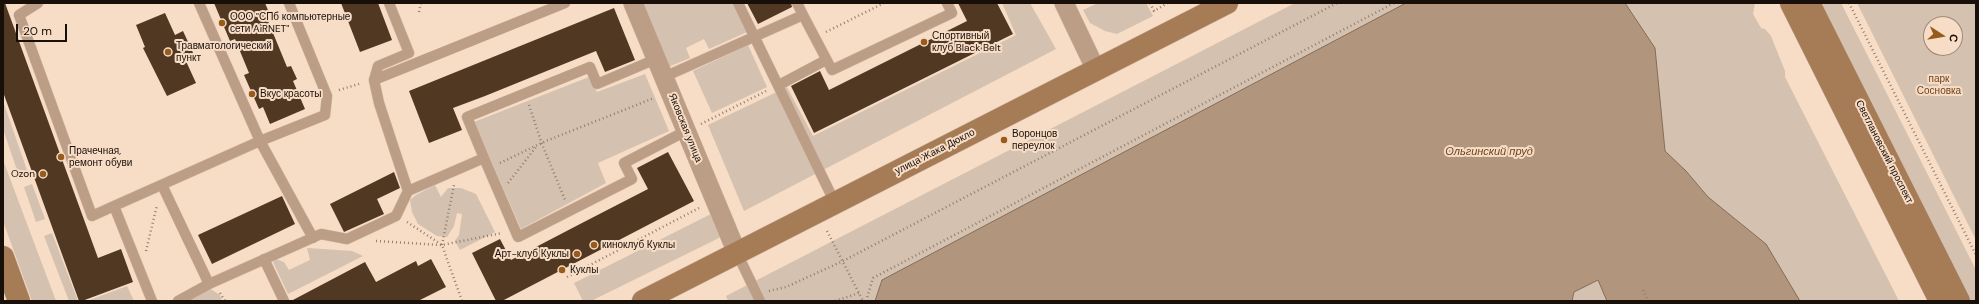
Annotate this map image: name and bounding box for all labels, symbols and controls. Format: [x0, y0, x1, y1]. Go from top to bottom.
place label: ООО "СПб компьютерные сети AiRNET" [230, 11, 350, 34]
scale bar [18, 16, 69, 42]
north arrow [1923, 16, 1963, 56]
marker: ООО "СПб компьютерные сети AiRNET" [217, 18, 227, 28]
text: 20 m [23, 23, 52, 39]
place label: Спортивный клуб Black Belt [932, 30, 1001, 54]
text: С [1946, 33, 1961, 44]
marker: Спортивный клуб Black Belt [919, 37, 929, 47]
place label: Травматологический пункт [176, 40, 272, 64]
marker: Травматологический пункт [163, 47, 173, 57]
park label: парк Сосновка [1917, 73, 1961, 96]
place label: Вкус красоты [260, 88, 321, 100]
marker: Вкус красоты [247, 89, 257, 99]
street label: Яковская улица [666, 92, 704, 164]
street label: Светлановский проспект [1853, 98, 1915, 206]
street label: улица Жака Дюкло [893, 127, 977, 177]
place label: Воронцов переулок [1012, 128, 1057, 152]
marker: Воронцов переулок [999, 135, 1009, 145]
place label: Прачечная, ремонт обуви [69, 145, 132, 168]
water label: Ольгинский пруд [1445, 145, 1533, 159]
marker: Прачечная, ремонт обуви [56, 152, 66, 162]
place label: Ozon [11, 168, 35, 180]
marker: Ozon [38, 169, 48, 179]
place label: киноклуб Куклы [602, 239, 675, 251]
marker: киноклуб Куклы [589, 240, 599, 250]
place label: Арт-клуб Куклы [495, 248, 569, 260]
marker: Арт-клуб Куклы [572, 249, 582, 259]
place label: Куклы [570, 264, 598, 276]
marker: Куклы [557, 265, 567, 275]

